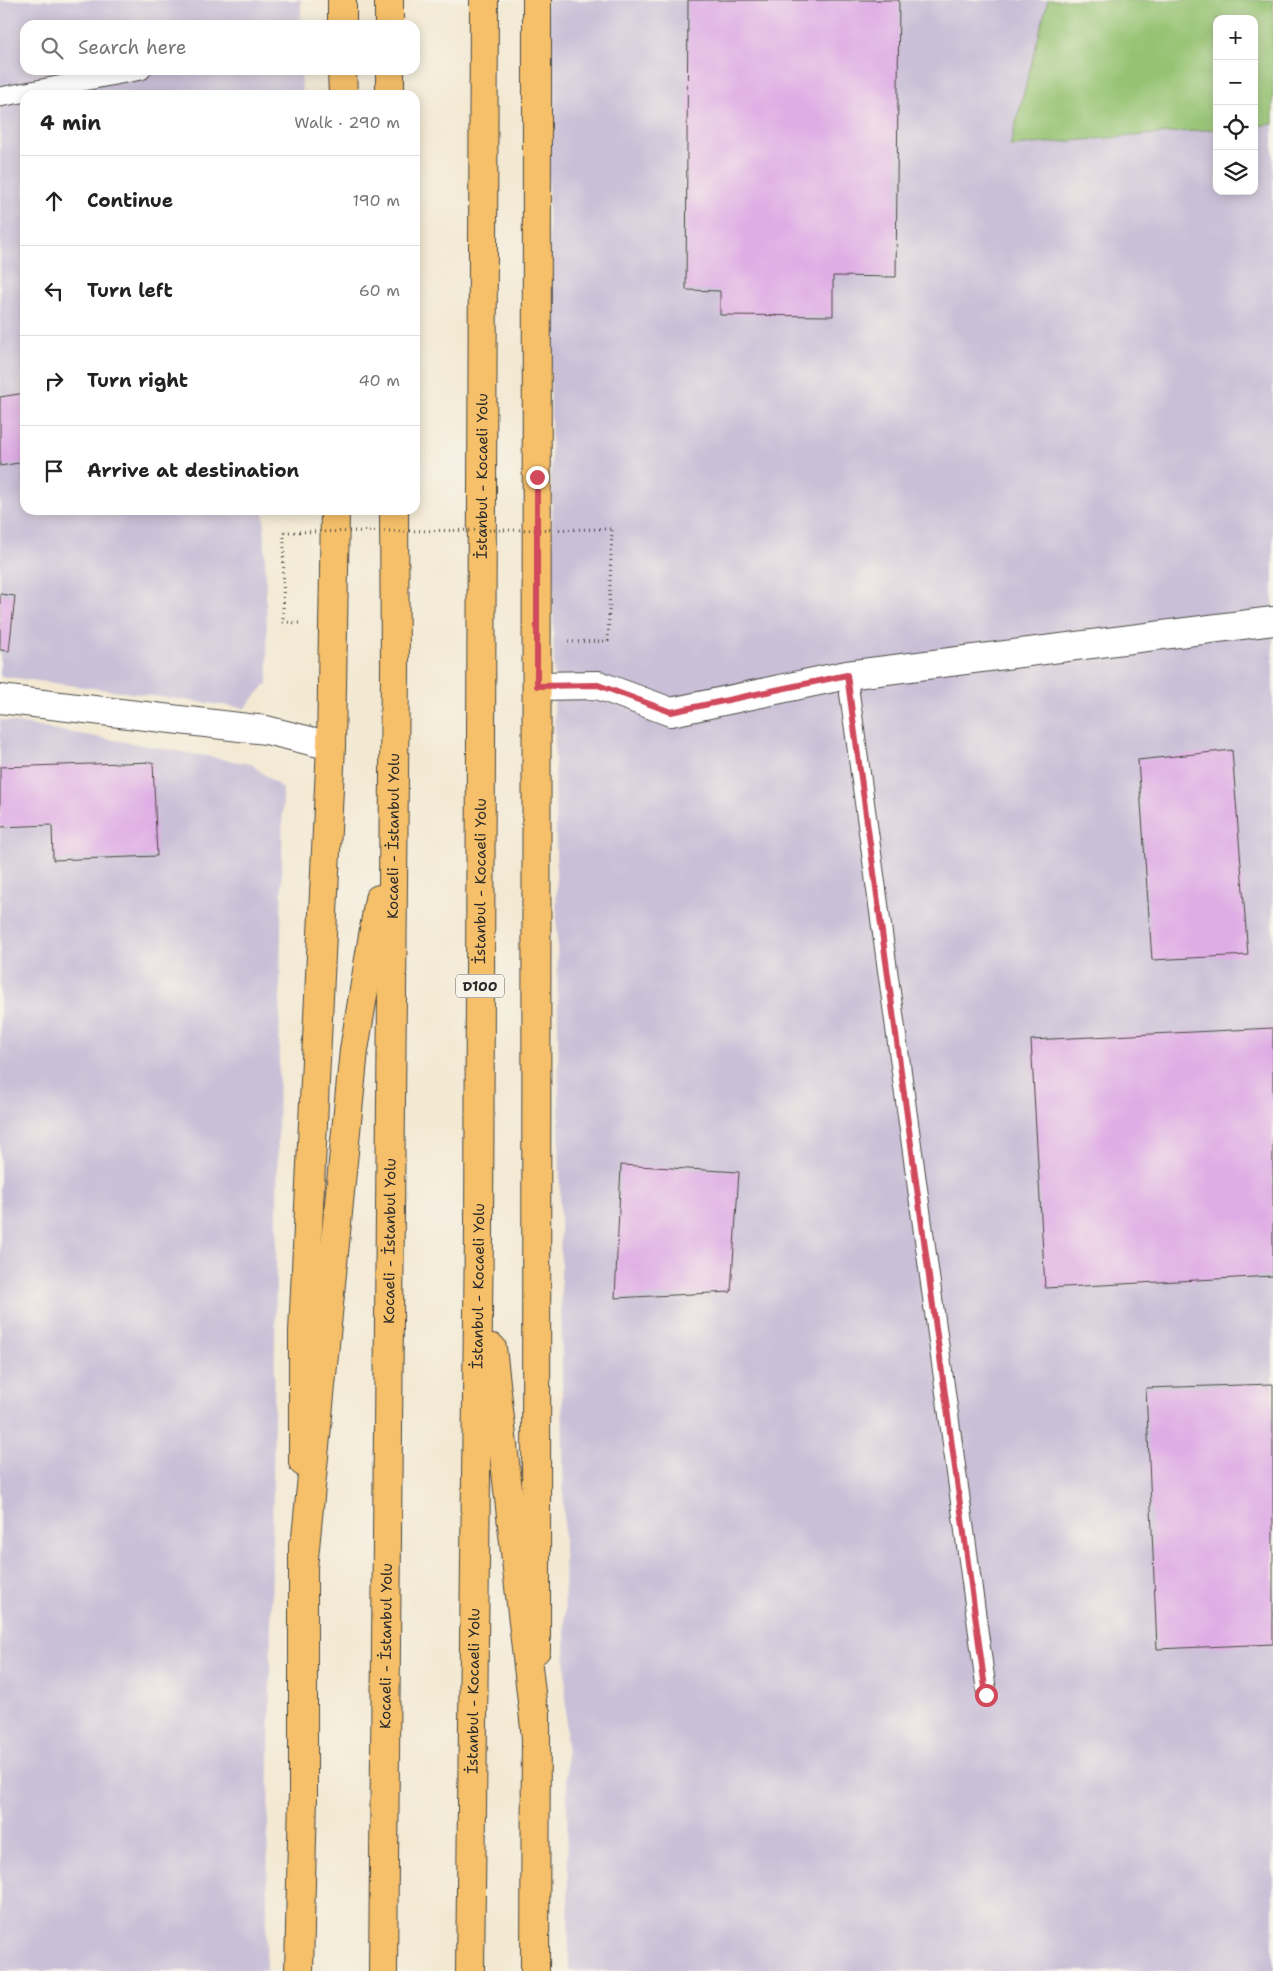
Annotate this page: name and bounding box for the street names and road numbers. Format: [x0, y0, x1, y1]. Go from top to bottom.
street label: İstanbul - Kocaeli Yolu [472, 393, 492, 559]
street label: Kocaeli - İstanbul Yolu [383, 753, 404, 919]
street label: İstanbul - Kocaeli Yolu [470, 798, 491, 964]
road number: D100 [456, 974, 504, 998]
street label: Kocaeli - İstanbul Yolu [379, 1158, 400, 1324]
street label: İstanbul - Kocaeli Yolu [467, 1203, 489, 1369]
street label: Kocaeli - İstanbul Yolu [375, 1563, 397, 1729]
street label: İstanbul - Kocaeli Yolu [462, 1608, 484, 1774]

